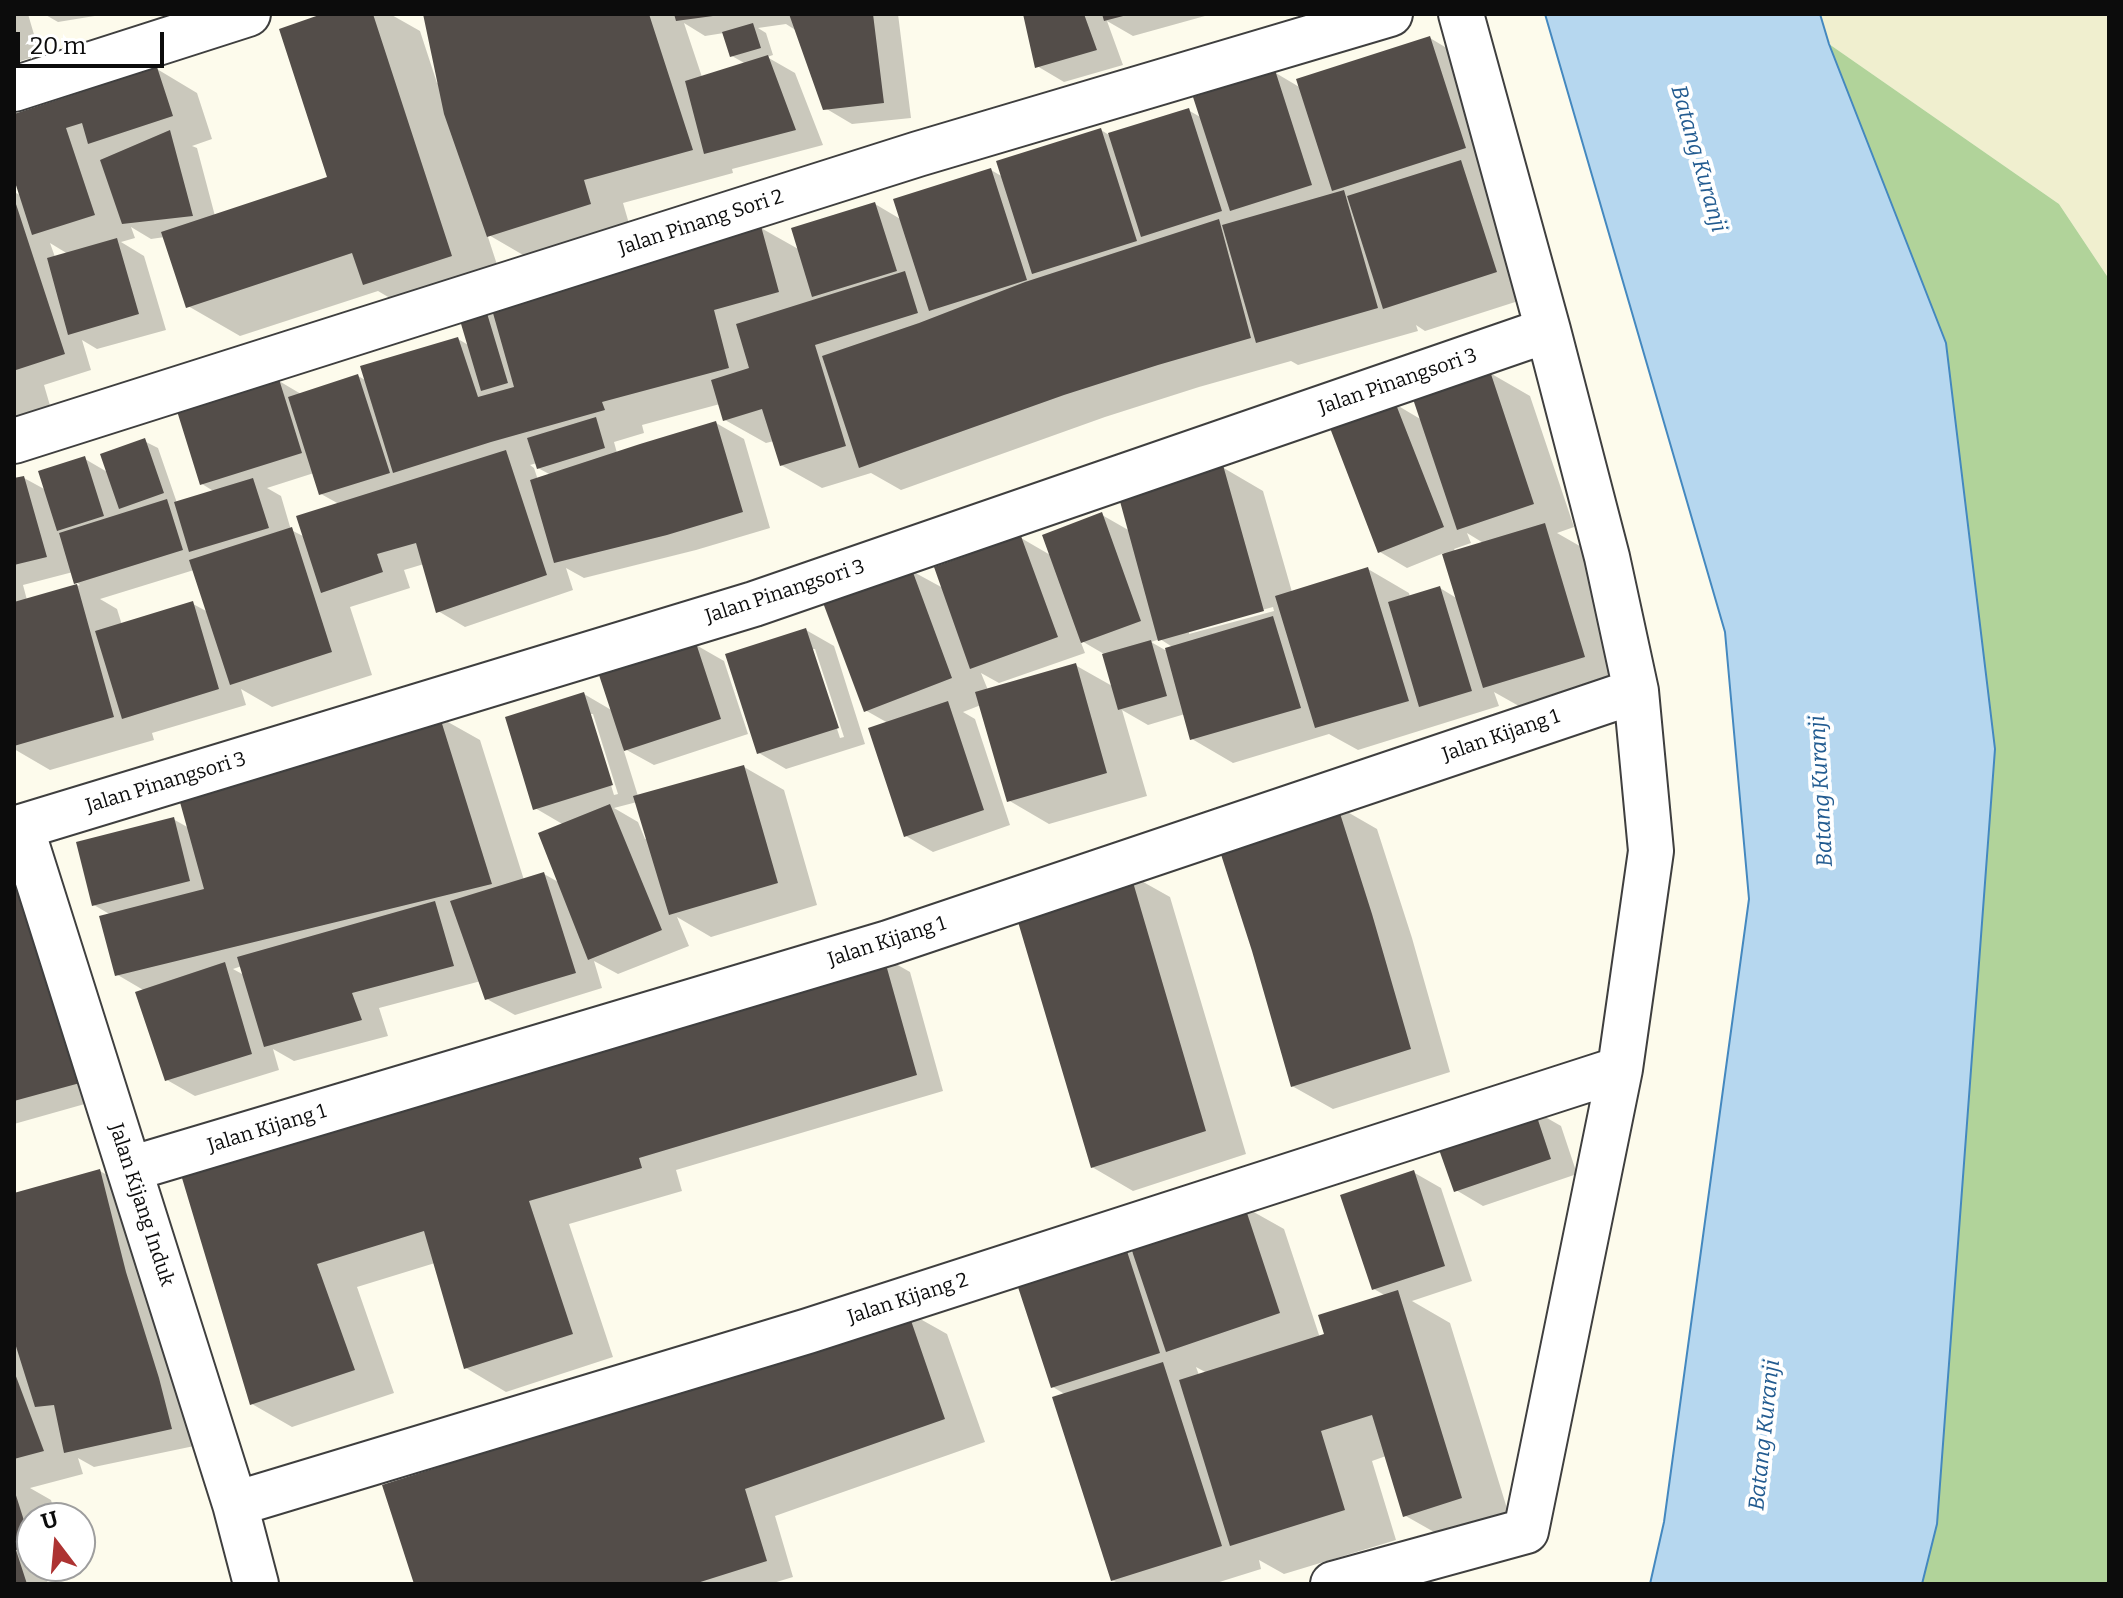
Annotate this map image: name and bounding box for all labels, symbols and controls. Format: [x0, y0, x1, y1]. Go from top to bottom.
scale bar [20, 16, 168, 66]
text: 20 m [30, 32, 86, 60]
water label: Batang Kuranji [1664, 82, 1732, 236]
street label: Jalan Pinang Sori 2 [616, 185, 786, 261]
street label: Jalan Pinangsori 3 [1316, 344, 1480, 420]
street label: Jalan Pinangsori 3 [702, 555, 868, 629]
street label: Jalan Kijang 1 [1439, 705, 1563, 767]
water label: Batang Kuranji [1805, 715, 1839, 867]
street label: Jalan Pinangsori 3 [83, 747, 249, 819]
street label: Jalan Kijang 1 [825, 912, 949, 972]
street label: Jalan Kijang 1 [205, 1100, 329, 1158]
street label: Jalan Kijang Induk [103, 1121, 179, 1289]
street label: Jalan Kijang 2 [845, 1268, 971, 1330]
water label: Batang Kuranji [1744, 1358, 1786, 1512]
north arrow [16, 1502, 96, 1582]
text: U [38, 1505, 61, 1536]

